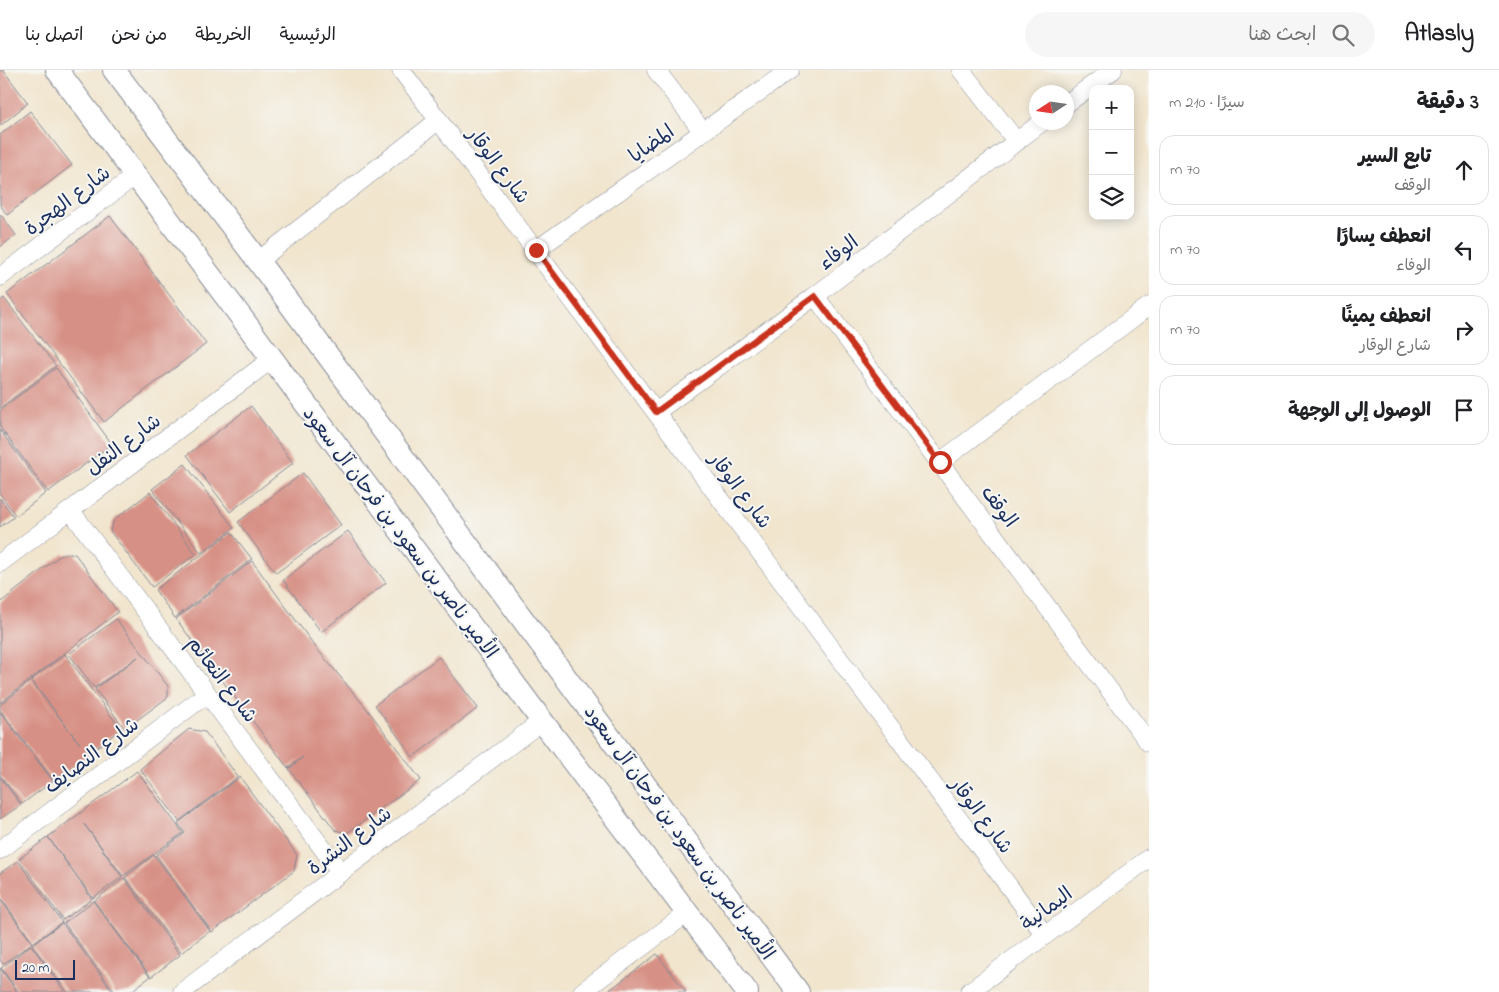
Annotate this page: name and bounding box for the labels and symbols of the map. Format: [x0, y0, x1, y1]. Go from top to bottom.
north arrow [1029, 85, 1074, 130]
street label: المضايا [623, 119, 681, 171]
street label: شارع الوقار [457, 121, 535, 211]
street label: شارع الهجرة [19, 160, 118, 244]
street label: الوفاء [813, 229, 866, 279]
route end [525, 239, 548, 262]
street label: الأمير ناصر بن سعود بن فرحان آل سعود [294, 401, 504, 666]
street label: شارع النفل [81, 408, 168, 484]
street label: شارع الوقار [699, 446, 777, 536]
route start [929, 451, 952, 474]
street label: الوقف [973, 480, 1023, 535]
street label: شارع النعائم [179, 631, 263, 730]
street label: الأمير ناصر بن سعود بن فرحان آل سعود [575, 699, 781, 967]
street label: شارع النصايف [39, 712, 146, 802]
street label: شارع الوقار [940, 771, 1018, 861]
street label: شارع النشرة [302, 801, 399, 883]
street label: اليمانية [1015, 881, 1080, 939]
scale bar [15, 957, 75, 980]

